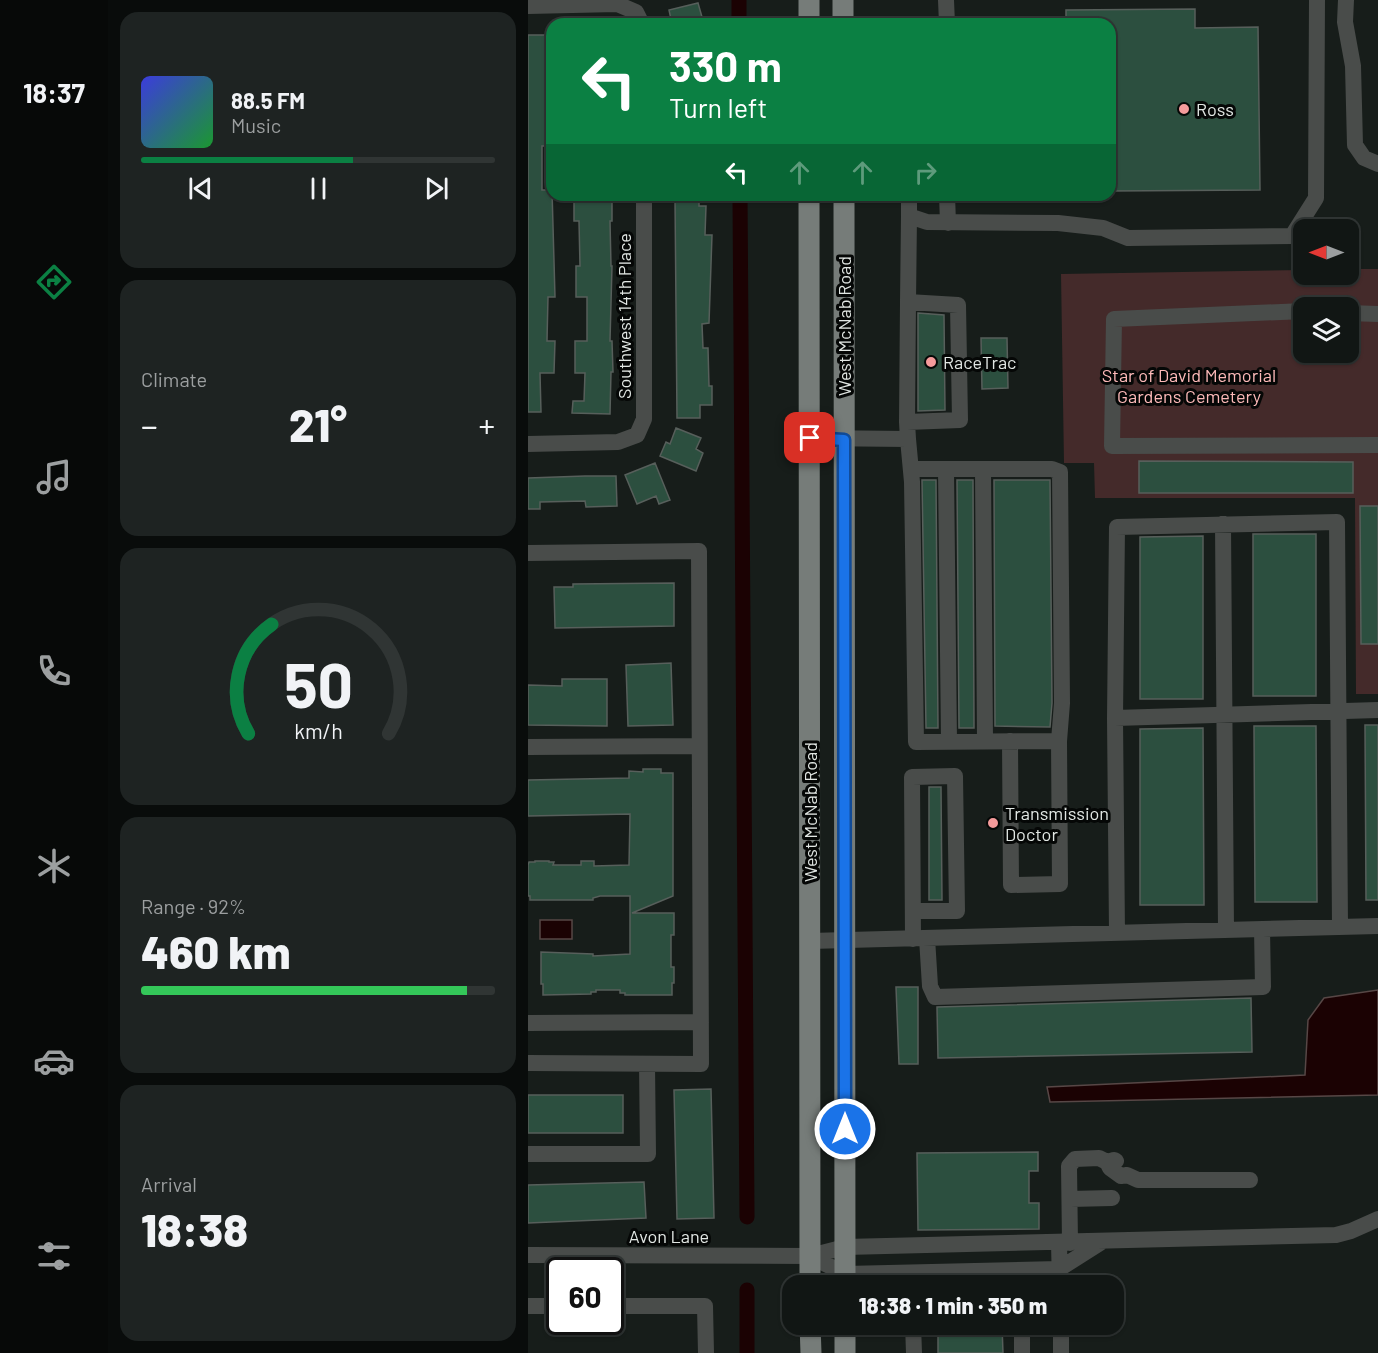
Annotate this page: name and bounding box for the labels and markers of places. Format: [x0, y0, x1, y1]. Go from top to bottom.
place label: Ross [1196, 98, 1234, 120]
marker: Ross [1177, 102, 1191, 116]
place label: RaceTrac [943, 351, 1016, 373]
marker: RaceTrac [924, 355, 938, 369]
pin [784, 412, 835, 463]
place label: Transmission Doctor [1005, 802, 1109, 845]
marker: Transmission Doctor [986, 816, 1000, 830]

